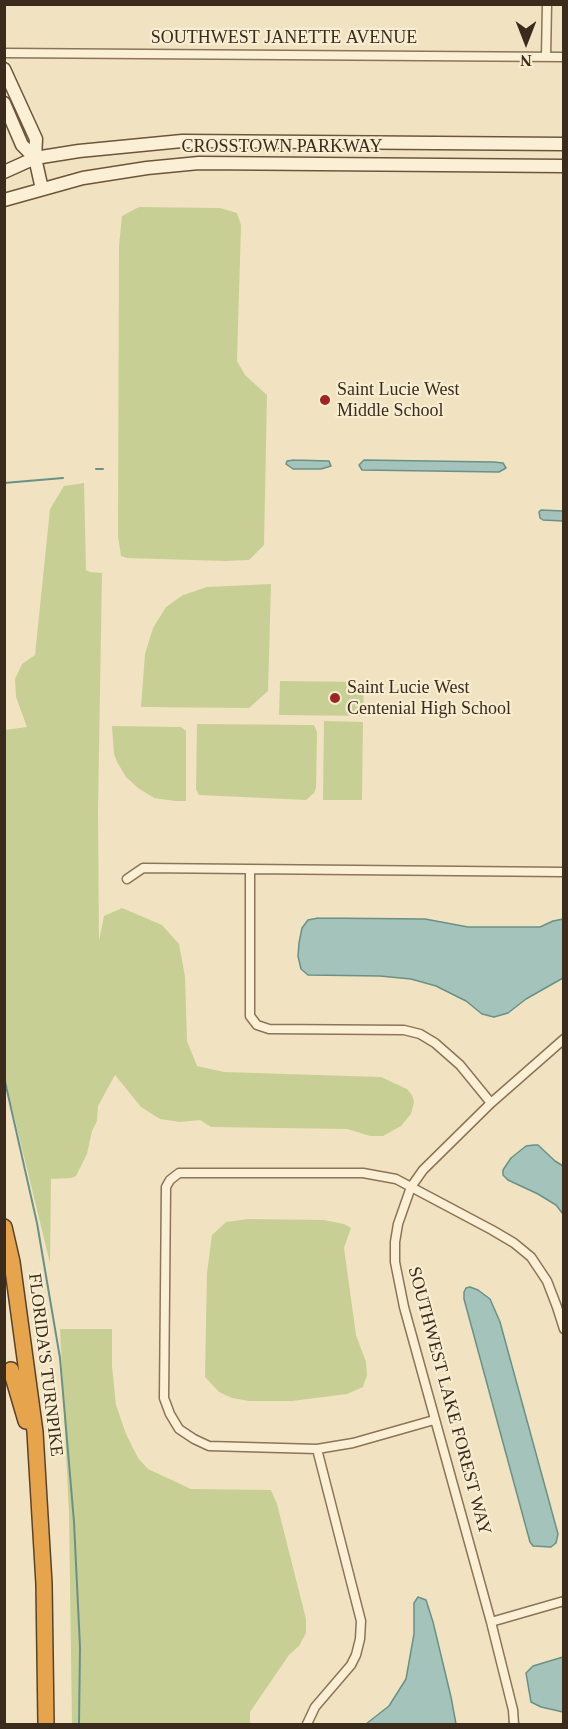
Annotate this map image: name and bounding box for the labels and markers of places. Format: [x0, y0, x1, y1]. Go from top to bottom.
place label: Saint Lucie West Middle School [337, 379, 460, 422]
marker: Saint Lucie West Middle School [318, 393, 332, 407]
place label: Saint Lucie West Centenial High School [347, 677, 511, 720]
marker: Saint Lucie West Centenial High School [328, 691, 342, 705]

